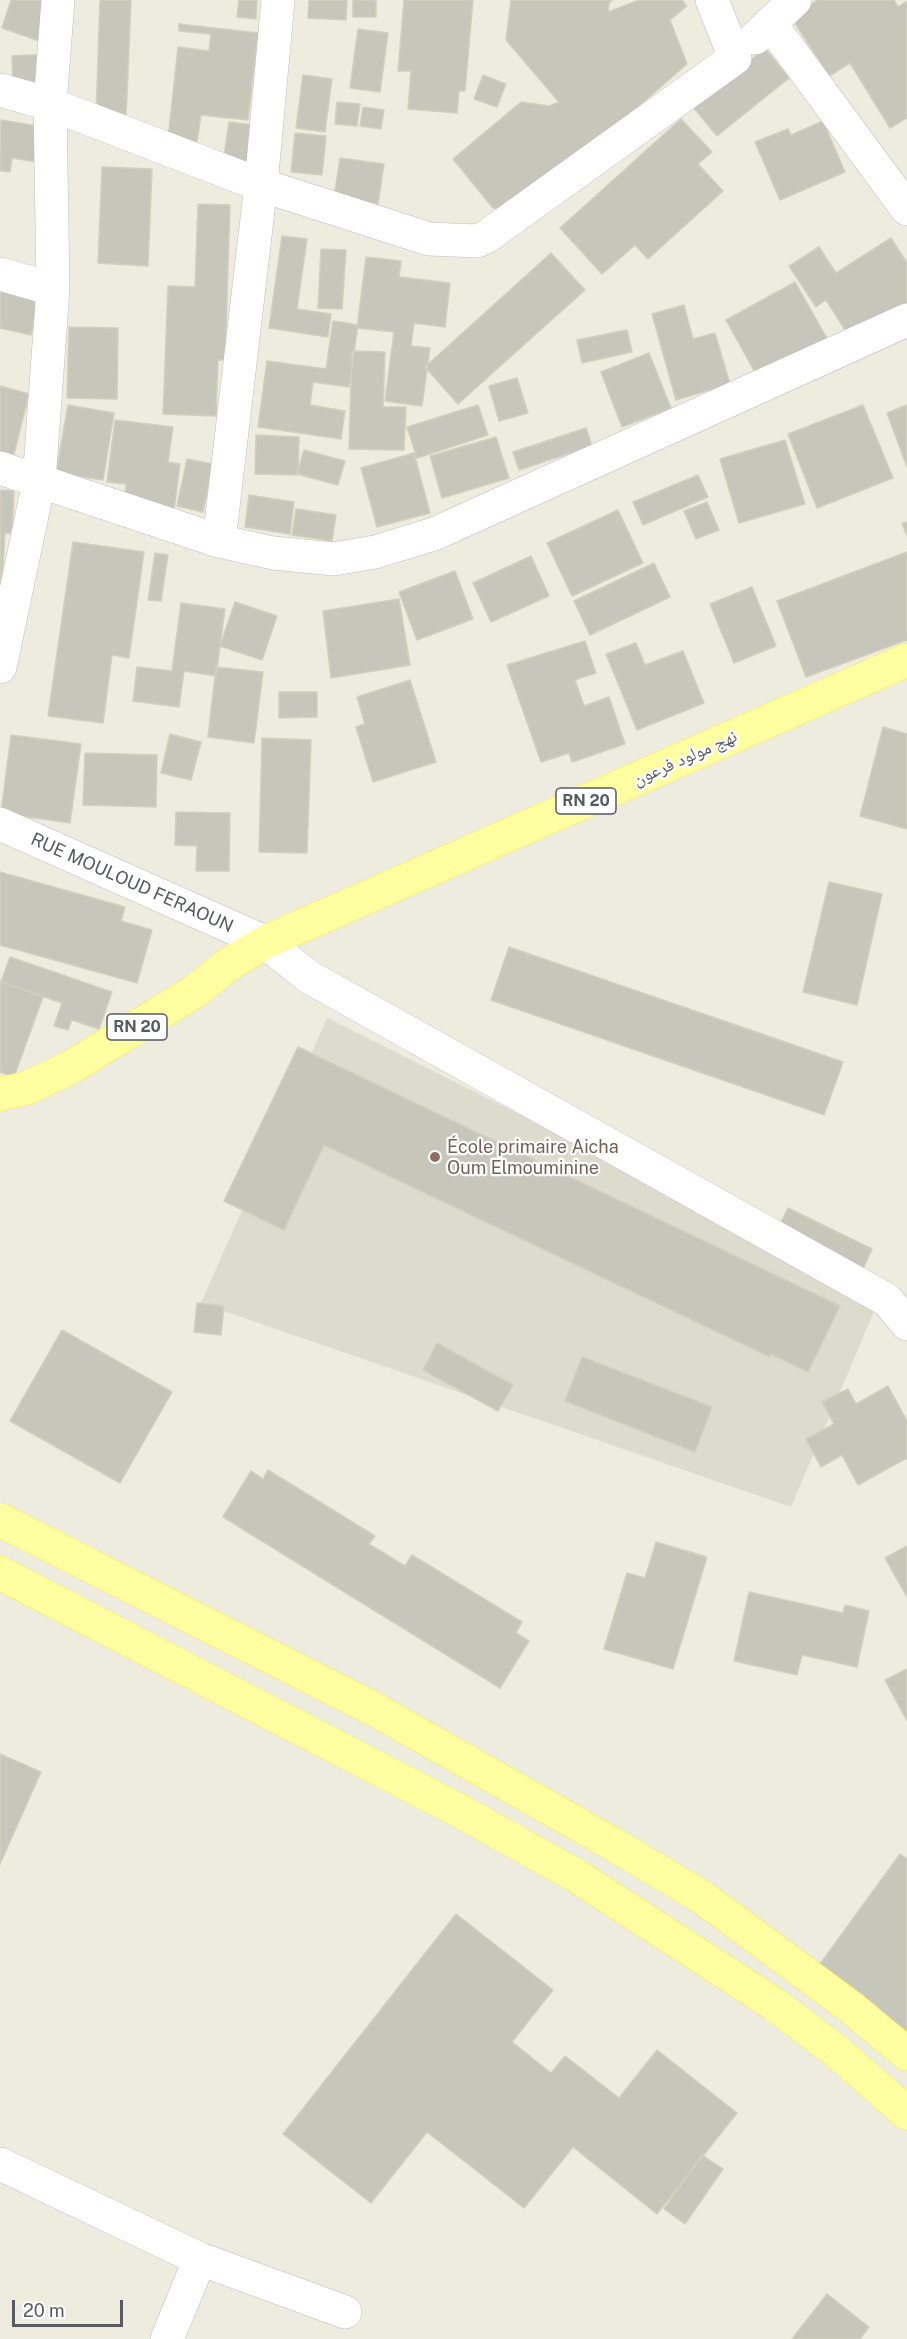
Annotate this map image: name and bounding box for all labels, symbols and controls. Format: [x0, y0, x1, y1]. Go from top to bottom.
street label: نهج مولود فرعون [630, 725, 740, 791]
road number: RN 20 [556, 788, 616, 814]
street label: RUE MOULOUD FERAOUN [27, 829, 237, 937]
road number: RN 20 [107, 1014, 167, 1040]
place label: École primaire Aicha Oum Elmouminine [447, 1136, 619, 1178]
marker: École primaire Aicha Oum Elmouminine [428, 1150, 442, 1164]
scale bar [15, 2288, 126, 2326]
text: 20 m [23, 2300, 65, 2321]

